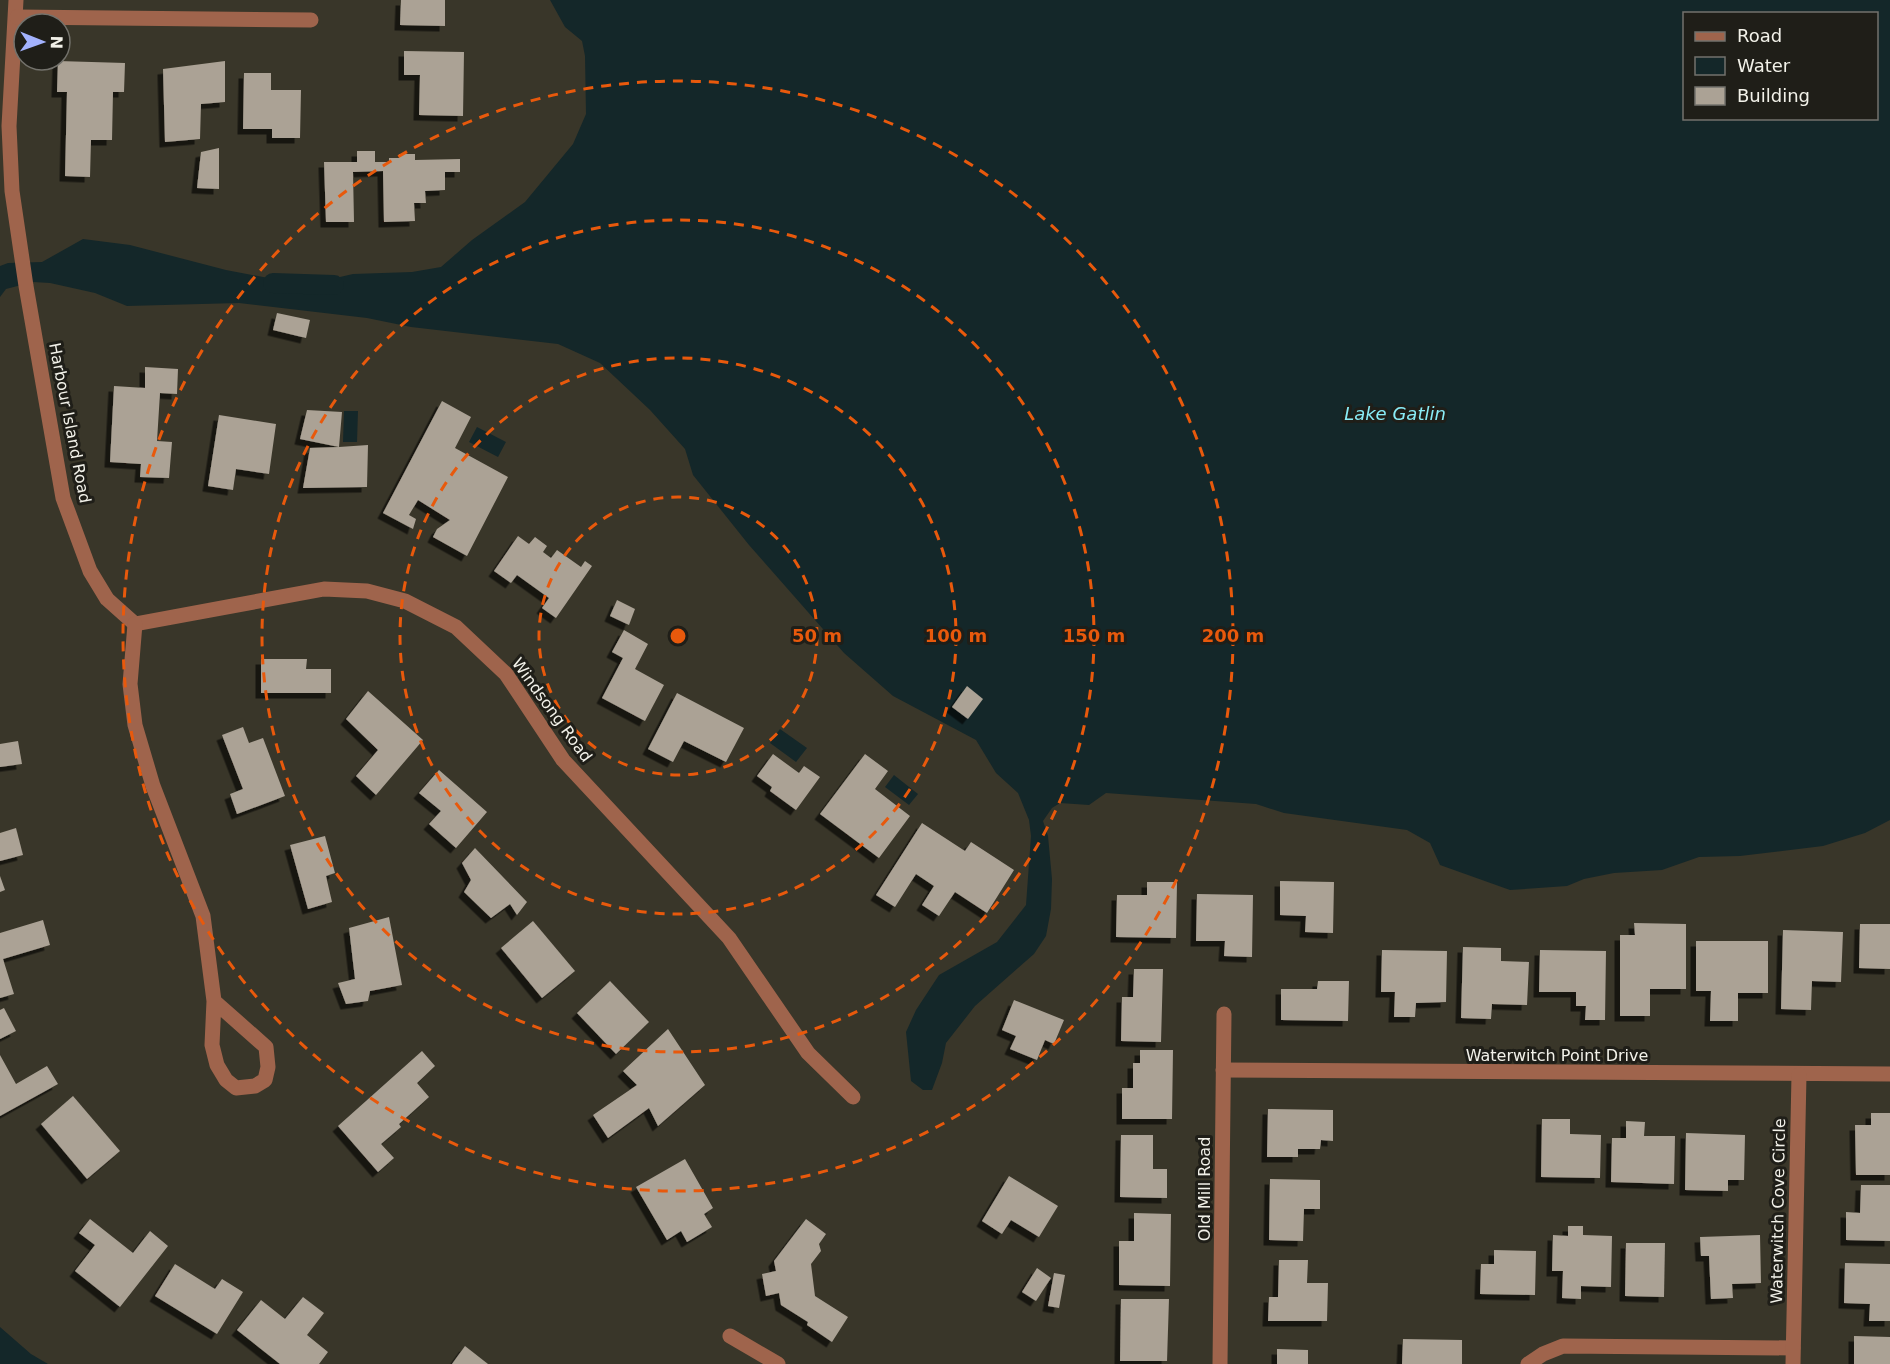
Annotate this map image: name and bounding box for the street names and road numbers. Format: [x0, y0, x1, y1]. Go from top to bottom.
street label: Harbour Island Road [45, 341, 95, 505]
street label: Windsong Road [508, 654, 596, 766]
street label: Waterwitch Point Drive [1466, 1046, 1648, 1065]
street label: Waterwitch Cove Circle [1767, 1118, 1789, 1304]
street label: Old Mill Road [1195, 1137, 1214, 1241]

